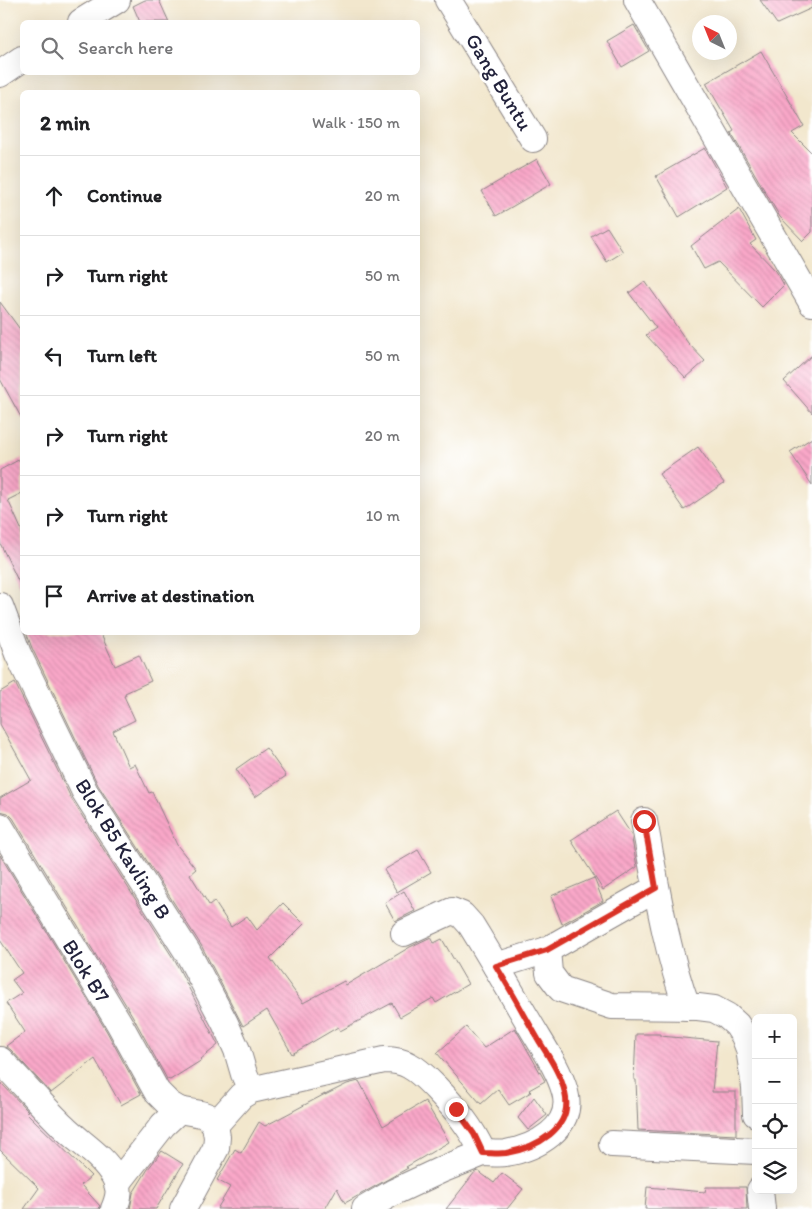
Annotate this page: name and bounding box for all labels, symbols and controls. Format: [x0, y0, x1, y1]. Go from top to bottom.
north arrow [692, 15, 737, 60]
search box [20, 20, 420, 75]
street label: Gang Buntu [461, 29, 538, 135]
icon: search [38, 34, 66, 62]
text: Search here [78, 36, 173, 59]
text: 2 min [40, 110, 90, 135]
text: Walk · 150 m [312, 113, 400, 132]
icon: ahead [40, 182, 68, 210]
text: Continue [87, 184, 162, 207]
text: 20 m [365, 186, 400, 205]
icon: right [40, 262, 68, 290]
text: Turn right [87, 264, 168, 287]
text: 50 m [365, 266, 400, 285]
icon: left [40, 342, 68, 370]
text: Turn left [87, 344, 157, 367]
text: 50 m [365, 346, 400, 365]
icon: right [40, 422, 68, 450]
text: Turn right [87, 424, 168, 447]
text: 20 m [365, 426, 400, 445]
icon: right [40, 502, 68, 530]
text: Turn right [87, 504, 168, 527]
text: 10 m [366, 506, 400, 525]
icon: arrive [40, 582, 68, 610]
text: Arrive at destination [87, 584, 254, 607]
street label: Blok B5 Kavling B [70, 774, 177, 924]
route start [633, 810, 656, 833]
street label: Blok B7 [57, 935, 115, 1007]
map controls [752, 1014, 797, 1194]
button: + [752, 1014, 797, 1059]
button: − [752, 1059, 797, 1104]
route end [445, 1098, 468, 1121]
button: locate [752, 1104, 797, 1149]
button: layers [752, 1149, 797, 1194]

